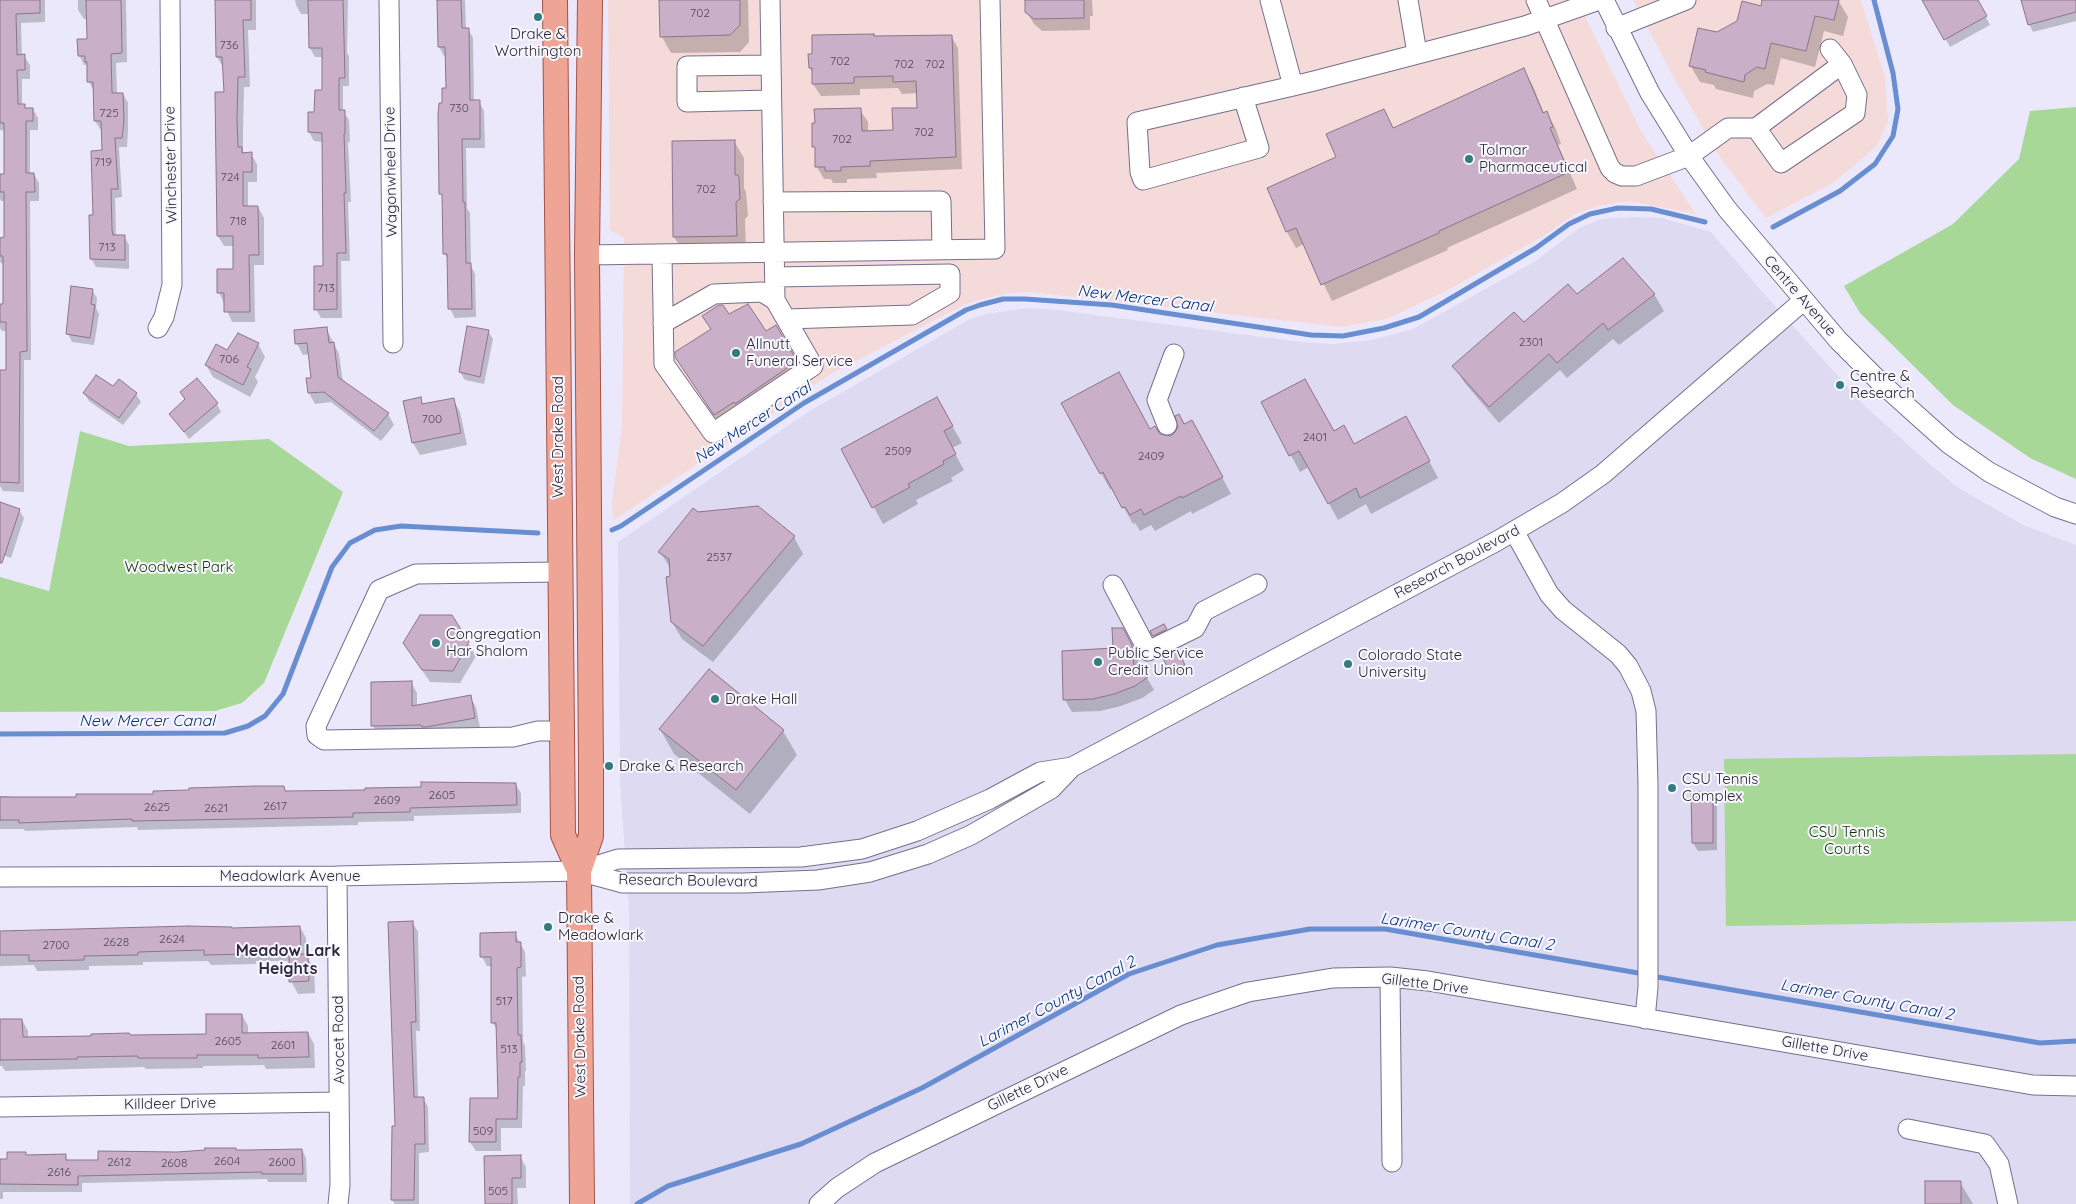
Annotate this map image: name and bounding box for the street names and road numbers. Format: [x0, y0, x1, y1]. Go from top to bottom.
street label: Winchester Drive [161, 106, 181, 224]
street label: Wagonwheel Drive [381, 107, 401, 237]
street label: Centre Avenue [1760, 252, 1840, 340]
street label: West Drake Road [549, 376, 567, 498]
street label: Research Boulevard [1391, 521, 1523, 603]
street label: Meadowlark Avenue [219, 867, 361, 885]
street label: Research Boulevard [618, 871, 758, 891]
street label: Gillette Drive [1380, 970, 1470, 998]
street label: West Drake Road [570, 976, 590, 1098]
street label: Avocet Road [329, 995, 349, 1085]
street label: Gillette Drive [1780, 1033, 1870, 1065]
street label: Gillette Drive [985, 1061, 1071, 1115]
street label: Killdeer Drive [124, 1094, 216, 1114]

